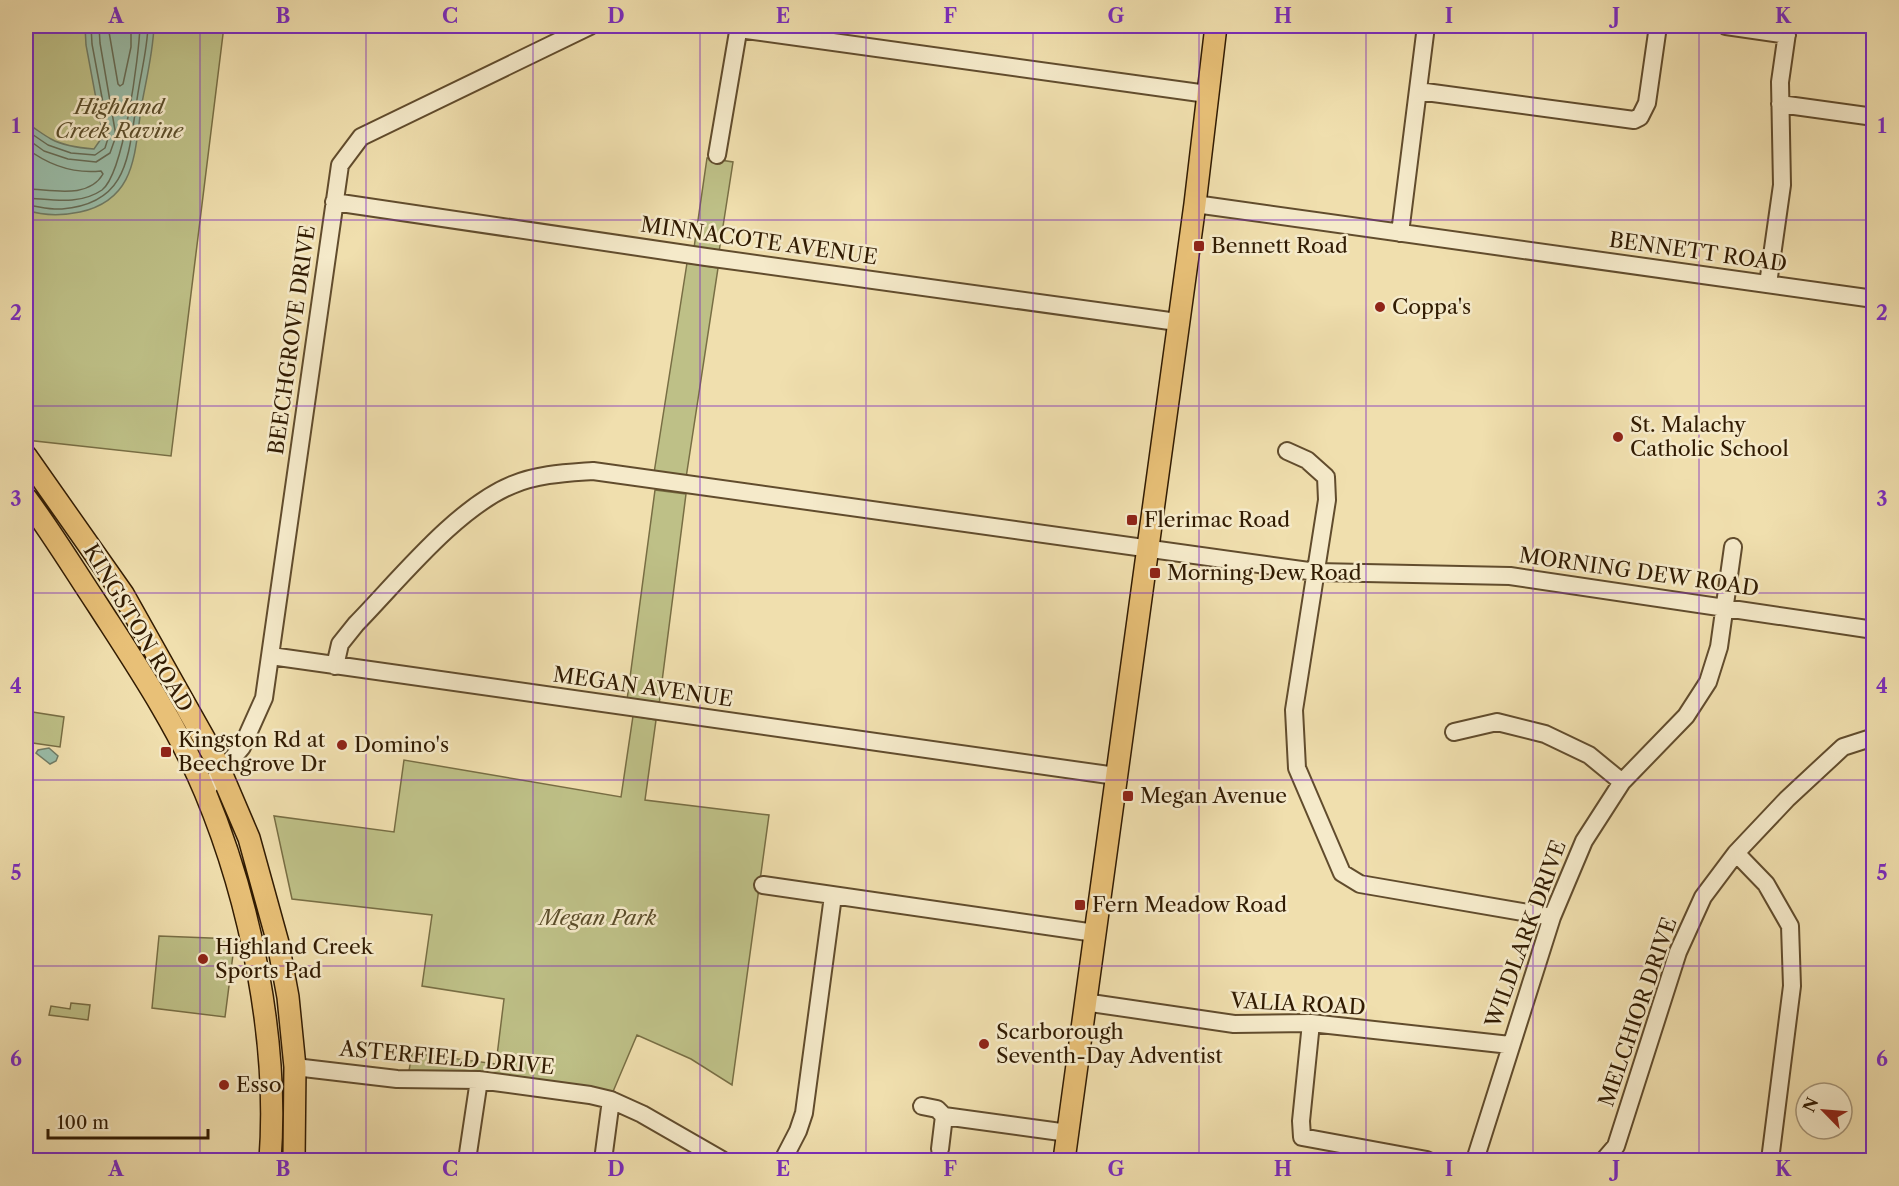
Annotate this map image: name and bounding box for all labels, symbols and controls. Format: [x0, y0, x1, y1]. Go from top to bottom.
text: A [107, 4, 124, 28]
text: B [276, 4, 291, 28]
text: C [442, 4, 458, 28]
text: D [607, 4, 625, 28]
text: E [776, 4, 790, 28]
text: F [943, 4, 957, 28]
text: G [1108, 4, 1125, 28]
text: H [1274, 4, 1292, 28]
text: I [1445, 4, 1453, 28]
text: J [1608, 4, 1620, 28]
text: K [1775, 4, 1792, 28]
park label: Highland Creek Ravine [55, 94, 184, 143]
text: 1 [12, 114, 21, 138]
text: 1 [1878, 114, 1887, 138]
street label: MINNACOTE AVENUE [639, 212, 879, 269]
street label: BEECHGROVE DRIVE [263, 224, 320, 456]
street label: BENNETT ROAD [1608, 227, 1789, 276]
place label: Bennett Road [1211, 233, 1348, 258]
marker: Bennett Road [1192, 239, 1206, 253]
place label: Coppa's [1392, 294, 1471, 319]
marker: Coppa's [1373, 300, 1387, 314]
text: 2 [10, 301, 22, 325]
text: 2 [1876, 301, 1888, 325]
place label: St. Malachy Catholic School [1630, 412, 1789, 461]
marker: St. Malachy Catholic School [1611, 430, 1625, 444]
text: 3 [10, 487, 22, 511]
text: 3 [1876, 487, 1888, 511]
place label: Flerimac Road [1144, 507, 1290, 532]
marker: Flerimac Road [1125, 513, 1139, 527]
street label: KINGSTON ROAD [78, 539, 198, 716]
street label: MORNING DEW ROAD [1517, 542, 1761, 601]
place label: Morning Dew Road [1167, 560, 1362, 585]
marker: Morning Dew Road [1148, 566, 1162, 580]
street label: MEGAN AVENUE [551, 661, 735, 712]
text: 4 [10, 674, 22, 698]
text: 4 [1876, 674, 1888, 698]
place label: Kingston Rd at Beechgrove Dr [178, 727, 326, 776]
place label: Domino's [354, 732, 449, 757]
marker: Domino's [335, 738, 349, 752]
marker: Kingston Rd at Beechgrove Dr [159, 745, 173, 759]
place label: Megan Avenue [1140, 783, 1287, 808]
marker: Megan Avenue [1121, 789, 1135, 803]
street label: WILDLARK DRIVE [1480, 837, 1571, 1032]
text: 5 [10, 861, 22, 885]
text: 5 [1876, 861, 1888, 885]
place label: Fern Meadow Road [1092, 892, 1287, 917]
marker: Fern Meadow Road [1073, 898, 1087, 912]
park label: Megan Park [537, 905, 657, 930]
street label: MELCHIOR DRIVE [1593, 914, 1682, 1110]
place label: Highland Creek Sports Pad [215, 934, 374, 983]
marker: Highland Creek Sports Pad [196, 952, 210, 966]
street label: VALIA ROAD [1229, 987, 1366, 1020]
place label: Scarborough Seventh-Day Adventist [996, 1019, 1223, 1068]
street label: ASTERFIELD DRIVE [337, 1036, 556, 1079]
marker: Scarborough Seventh-Day Adventist [977, 1037, 991, 1051]
text: 6 [10, 1047, 22, 1071]
text: 6 [1876, 1047, 1888, 1071]
place label: Esso [236, 1072, 282, 1097]
marker: Esso [217, 1078, 231, 1092]
north arrow [1794, 1081, 1854, 1141]
text: N [1798, 1094, 1822, 1115]
scale bar [48, 1102, 208, 1140]
text: 100 m [57, 1112, 109, 1134]
text: A [107, 1157, 124, 1181]
text: B [276, 1157, 291, 1181]
text: C [442, 1157, 458, 1181]
text: D [607, 1157, 625, 1181]
text: E [776, 1157, 790, 1181]
text: F [943, 1157, 957, 1181]
text: G [1108, 1157, 1125, 1181]
text: H [1274, 1157, 1292, 1181]
text: I [1445, 1157, 1453, 1181]
text: J [1608, 1157, 1620, 1181]
text: K [1775, 1157, 1792, 1181]

